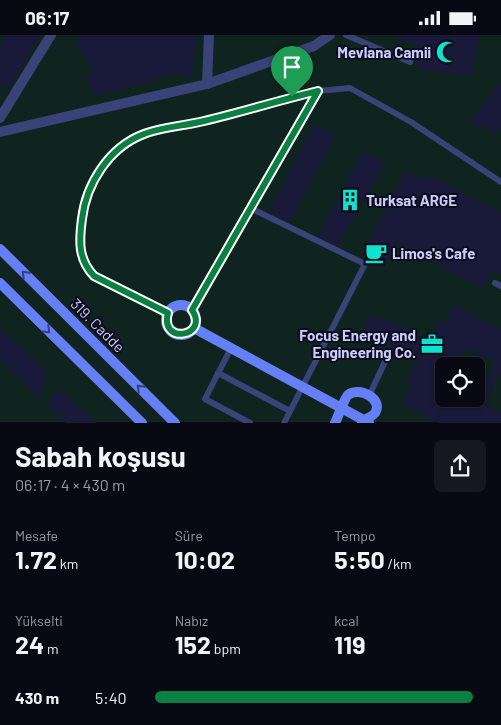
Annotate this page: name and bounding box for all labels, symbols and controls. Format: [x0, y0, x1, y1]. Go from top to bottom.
text: 06:17 [25, 6, 69, 29]
mosque icon: Mevlana Camii [434, 39, 460, 65]
place label: Mevlana Camii [337, 43, 431, 61]
pin [271, 46, 313, 97]
icon: arrive [278, 53, 306, 81]
building icon: Turksat ARGE [337, 187, 363, 213]
place label: Turksat ARGE [366, 191, 457, 209]
cafe icon: Limos's Cafe [363, 240, 389, 266]
place label: Limos's Cafe [392, 244, 475, 262]
one-way arrow [22, 270, 31, 279]
street label: 319. Cadde [67, 294, 129, 356]
one-way arrow [42, 324, 51, 333]
place label: Focus Energy and Engineering Co. [299, 326, 416, 361]
office icon: Focus Energy and Engineering Co. [419, 331, 445, 357]
map controls [435, 357, 485, 407]
button: locate [435, 357, 485, 407]
one-way arrow [137, 385, 146, 394]
text: Sabah koşusu [15, 439, 186, 473]
button: share [434, 440, 486, 492]
text: 06:17 · 4 × 430 m [15, 475, 125, 494]
text: Mesafe [15, 527, 58, 544]
text: Süre [175, 527, 203, 544]
text: Tempo [334, 527, 376, 544]
text: 1.72 [15, 544, 57, 574]
text: 10:02 [175, 544, 235, 574]
text: 5:50 [334, 544, 385, 574]
text: km [57, 555, 78, 572]
text: /km [385, 555, 412, 572]
text: Yükselti [15, 612, 63, 629]
text: Nabız [175, 612, 208, 629]
text: kcal [334, 612, 359, 629]
text: 24 [15, 629, 44, 659]
text: 152 [175, 629, 211, 659]
text: 119 [334, 629, 365, 659]
text: m [44, 640, 59, 657]
text: bpm [211, 640, 241, 657]
text: 430 m [15, 688, 59, 707]
text: 5:40 [95, 688, 127, 707]

